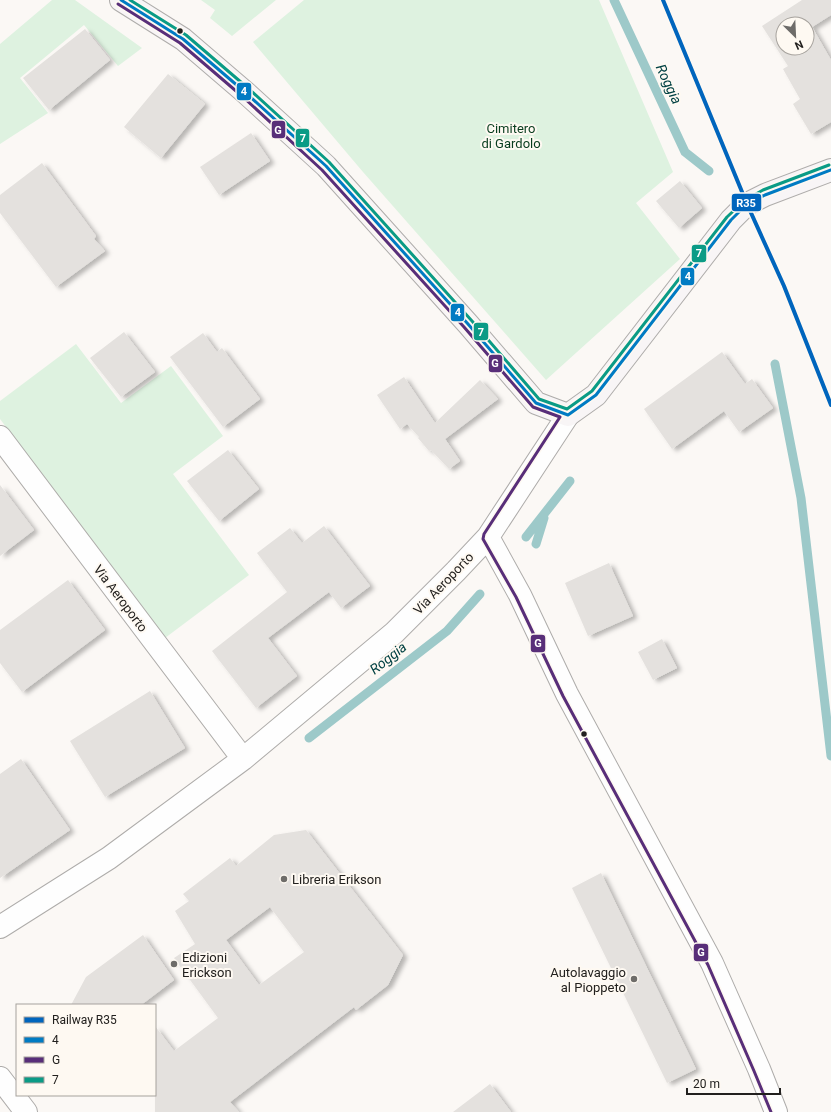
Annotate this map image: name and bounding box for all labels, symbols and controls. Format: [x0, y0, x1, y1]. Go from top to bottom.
north arrow [775, 16, 815, 56]
unlabelled marker [175, 26, 185, 36]
text: N [792, 37, 805, 52]
water label: Roggia [653, 62, 685, 106]
line badge: 4 [236, 82, 252, 101]
text: 4 [241, 85, 248, 98]
line badge: G [271, 120, 286, 139]
park label: Cimitero di Gardolo [481, 121, 541, 151]
text: G [274, 124, 282, 137]
line badge: 7 [295, 128, 310, 148]
text: 7 [300, 132, 306, 145]
line badge: R35 [731, 193, 762, 212]
text: R35 [736, 197, 756, 210]
line badge: 7 [691, 244, 707, 263]
text: 7 [696, 247, 702, 260]
line badge: 4 [680, 267, 695, 286]
text: 4 [685, 270, 692, 283]
line badge: 4 [450, 303, 465, 322]
text: 4 [455, 306, 462, 319]
line badge: 7 [473, 322, 489, 341]
text: 7 [478, 326, 484, 339]
line badge: G [488, 354, 503, 373]
text: G [491, 357, 499, 370]
street label: Via Aeroporto [410, 549, 476, 617]
street label: Via Aeroporto [91, 562, 151, 635]
line badge: G [530, 634, 546, 653]
text: G [534, 637, 542, 650]
water label: Roggia [367, 639, 409, 677]
unlabelled marker [579, 729, 589, 739]
place label: Libreria Erikson [292, 872, 381, 887]
marker: Libreria Erikson [279, 874, 289, 884]
line badge: G [693, 943, 709, 962]
text: G [697, 946, 705, 959]
place label: Edizioni Erickson [182, 950, 232, 980]
marker: Edizioni Erickson [169, 959, 179, 969]
place label: Autolavaggio al Pioppeto [550, 965, 626, 995]
marker: Autolavaggio al Pioppeto [629, 974, 639, 984]
legend [16, 1004, 156, 1096]
text: Railway R35 [52, 1013, 117, 1027]
text: 4 [52, 1033, 59, 1047]
text: G [52, 1053, 60, 1067]
scale bar [687, 1070, 780, 1096]
text: 7 [52, 1073, 59, 1087]
text: 20 m [693, 1077, 720, 1091]

